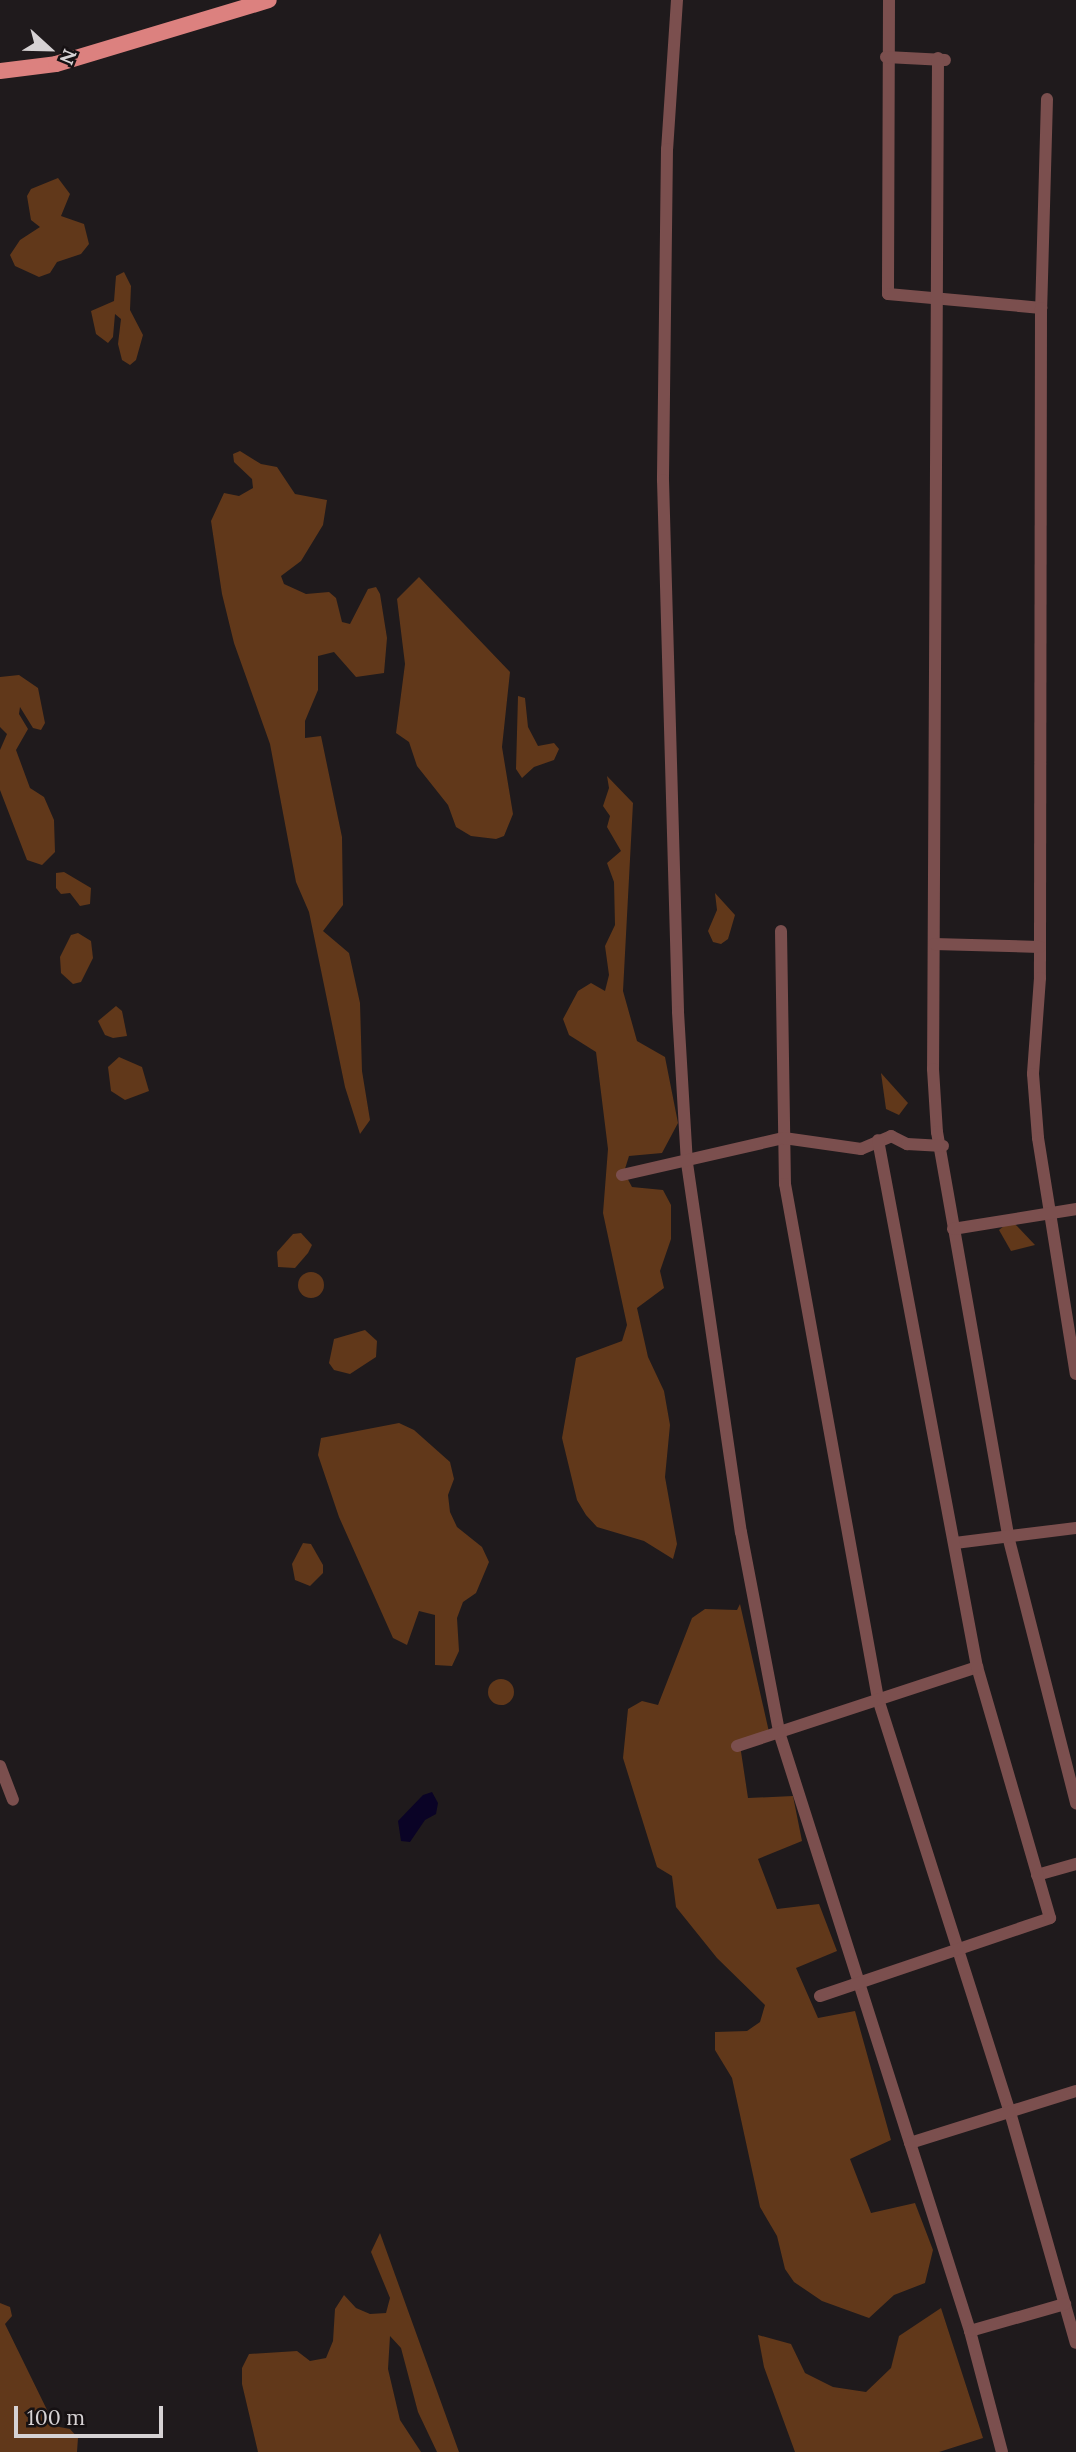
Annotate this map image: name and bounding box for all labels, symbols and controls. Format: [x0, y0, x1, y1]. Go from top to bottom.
north arrow [14, 14, 84, 84]
text: N [55, 46, 82, 68]
scale bar [18, 2392, 166, 2436]
text: 100 m [27, 2404, 85, 2431]

